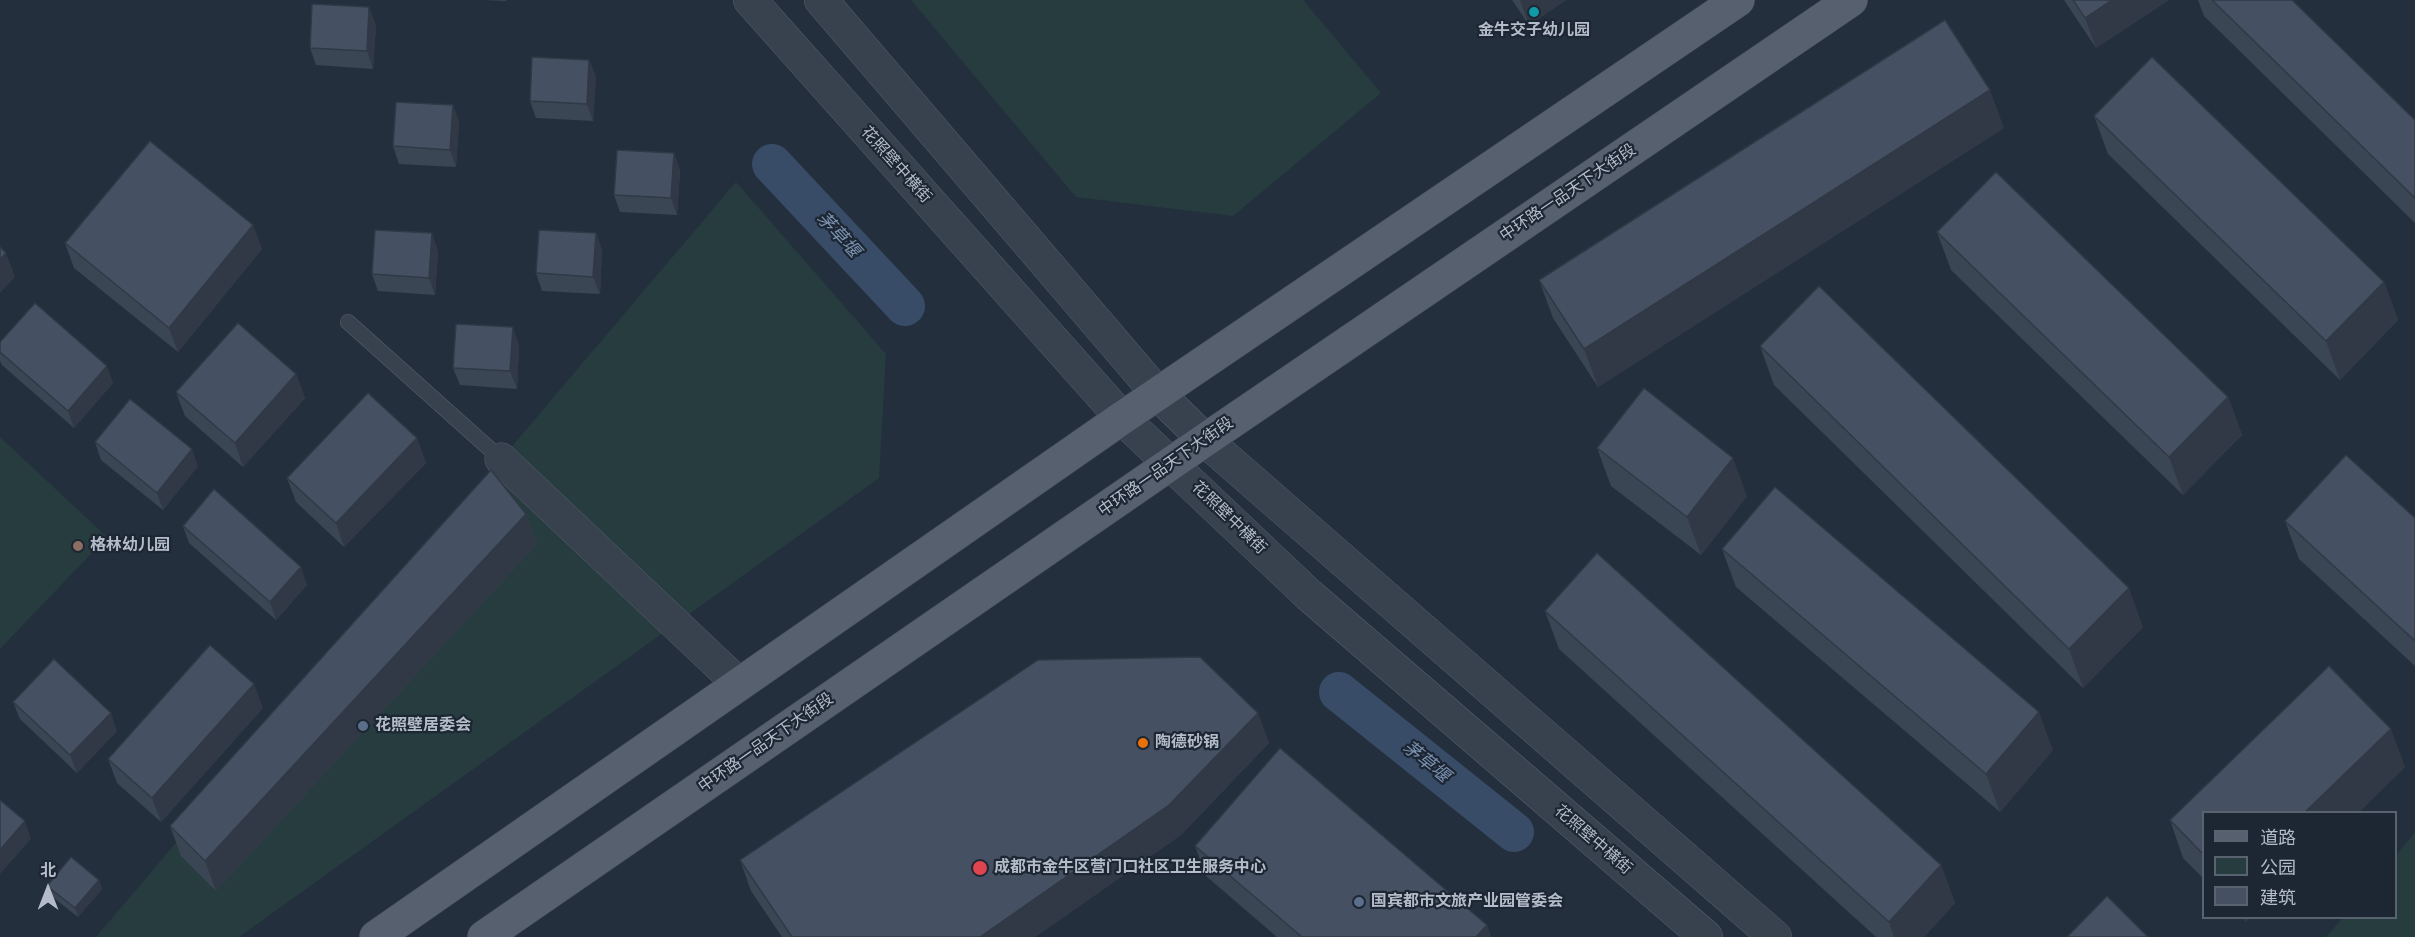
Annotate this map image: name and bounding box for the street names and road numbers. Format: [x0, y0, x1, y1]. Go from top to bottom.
street label: 花照壁中横街 [857, 123, 935, 207]
street label: 中环路一品天下大街段 [1496, 140, 1640, 246]
street label: 中环路一品天下大街段 [1095, 413, 1237, 521]
street label: 花照壁中横街 [1188, 478, 1270, 558]
street label: 中环路一品天下大街段 [695, 689, 837, 797]
street label: 花照壁中横街 [1550, 801, 1636, 879]

